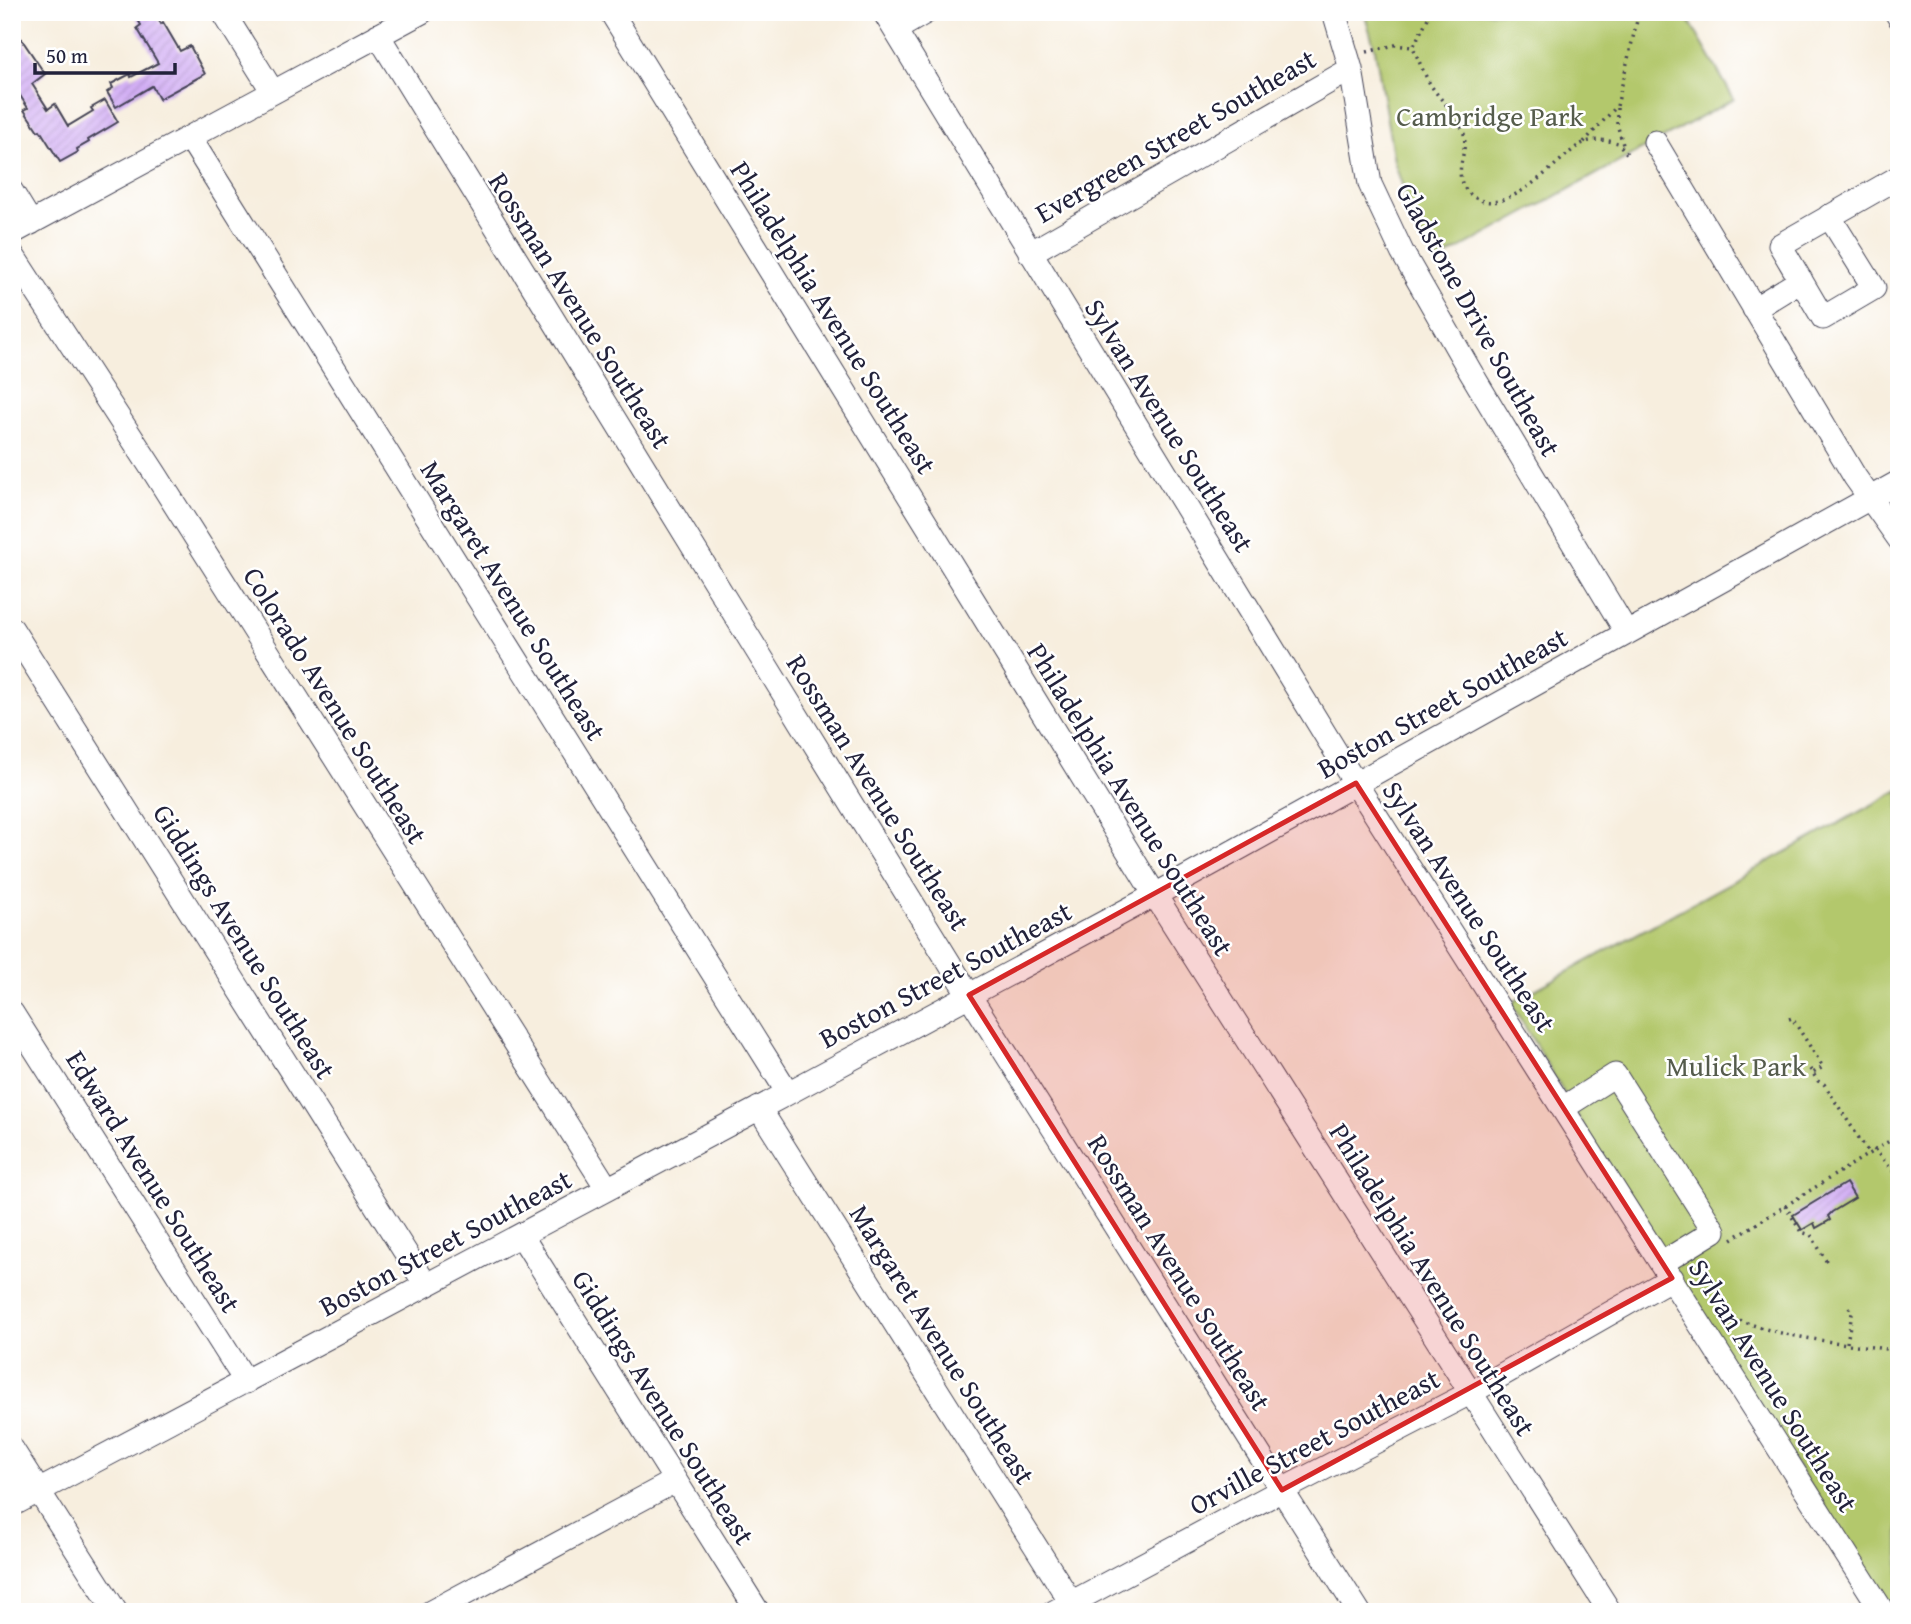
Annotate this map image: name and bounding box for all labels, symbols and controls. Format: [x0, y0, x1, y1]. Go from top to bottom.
scale bar [35, 32, 175, 76]
street label: Evergreen Street Southeast [1027, 38, 1323, 232]
text: 50 m [46, 40, 88, 71]
park label: Cambridge Park [1396, 95, 1584, 136]
street label: Philadelphia Avenue Southeast [721, 153, 947, 481]
street label: Rossman Avenue Southeast [479, 164, 683, 456]
street label: Gladstone Drive Southeast [1386, 174, 1572, 464]
street label: Sylvan Avenue Southeast [1075, 290, 1265, 560]
street label: Margaret Avenue Southeast [411, 452, 617, 748]
street label: Colorado Avenue Southeast [234, 559, 438, 852]
street label: Boston Street Southeast [1309, 616, 1575, 788]
street label: Philadelphia Avenue Southeast [1018, 635, 1244, 963]
street label: Rossman Avenue Southeast [777, 646, 981, 938]
street label: Sylvan Avenue Southeast [1373, 772, 1567, 1040]
street label: Giddings Avenue Southeast [144, 796, 347, 1087]
street label: Boston Street Southeast [812, 890, 1079, 1058]
street label: Edward Avenue Southeast [56, 1042, 252, 1320]
park label: Mulick Park [1666, 1045, 1807, 1086]
street label: Philadelphia Avenue Southeast [1320, 1115, 1546, 1443]
street label: Rossman Avenue Southeast [1078, 1126, 1282, 1418]
street label: Boston Street Southeast [312, 1158, 579, 1326]
street label: Margaret Avenue Southeast [840, 1196, 1046, 1492]
street label: Sylvan Avenue Southeast [1679, 1250, 1869, 1520]
street label: Giddings Avenue Southeast [563, 1262, 766, 1553]
street label: Orville Street Southeast [1181, 1357, 1447, 1524]

